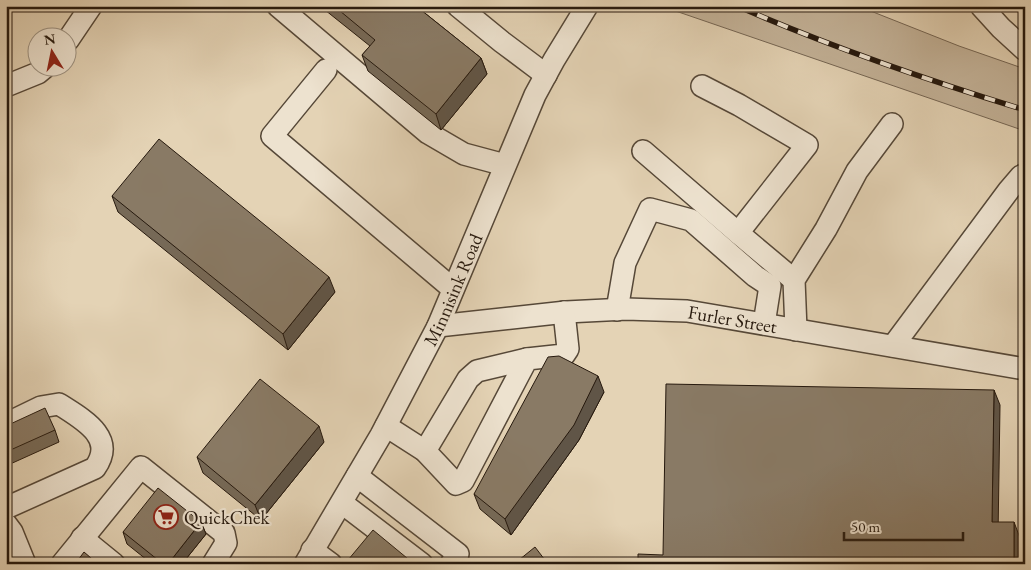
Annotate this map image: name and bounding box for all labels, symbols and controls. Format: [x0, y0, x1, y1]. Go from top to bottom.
north arrow [28, 28, 78, 78]
text: N [43, 29, 58, 49]
street label: Minnisink Road [417, 229, 488, 350]
street label: Furler Street [686, 299, 779, 339]
supermarket icon: QuickChek [153, 504, 179, 530]
place label: QuickChek [184, 505, 270, 530]
scale bar [844, 510, 962, 542]
text: 50 m [851, 517, 880, 536]

